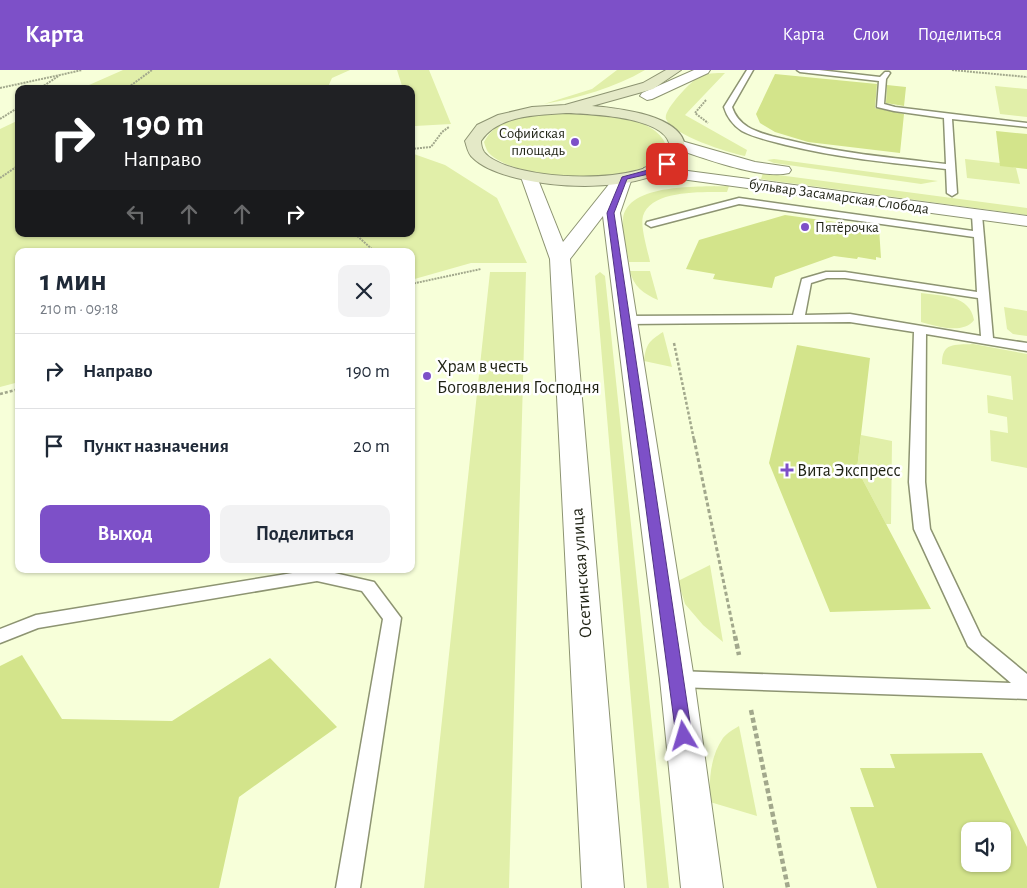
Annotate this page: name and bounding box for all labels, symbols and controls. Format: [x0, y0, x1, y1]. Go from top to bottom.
text: Карта [25, 23, 84, 47]
text: Карта [783, 26, 825, 44]
text: Слои [853, 26, 889, 44]
text: Поделиться [917, 26, 1002, 44]
icon: right [40, 105, 105, 170]
text: 190 m [123, 107, 204, 142]
place label: Софийская площадь [499, 126, 566, 158]
marker: Софийская площадь [569, 136, 581, 148]
pin [646, 143, 688, 185]
text: Направо [123, 148, 201, 170]
icon: arrive [653, 150, 681, 178]
street label: бульвар Засамарская Слобода [748, 176, 930, 217]
icon: left [122, 200, 150, 228]
icon: ahead [175, 200, 203, 228]
icon: ahead [228, 200, 256, 228]
icon: right [281, 200, 309, 228]
place label: Пятёрочка [815, 220, 879, 235]
marker: Пятёрочка [799, 221, 811, 233]
button: close [338, 265, 390, 317]
text: 1 мин [40, 266, 107, 296]
text: 210 m · 09:18 [40, 301, 118, 317]
icon: right [40, 357, 68, 385]
place label: Храм в честь Богоявления Господня [437, 358, 600, 397]
text: Направо [83, 362, 153, 381]
text: 190 m [346, 362, 390, 381]
marker: Храм в честь Богоявления Господня [421, 370, 433, 382]
icon: arrive [40, 432, 68, 460]
text: Пункт назначения [83, 437, 229, 456]
text: 20 m [353, 437, 390, 456]
place label: Вита Экспресс [797, 462, 901, 480]
marker: Вита Экспресс [781, 464, 793, 476]
button: Выход [40, 505, 210, 563]
button: Поделиться [220, 505, 390, 563]
street label: Осетинская улица [568, 507, 596, 639]
position arrow [657, 709, 709, 761]
map controls [961, 822, 1011, 872]
button: sound [961, 822, 1011, 872]

